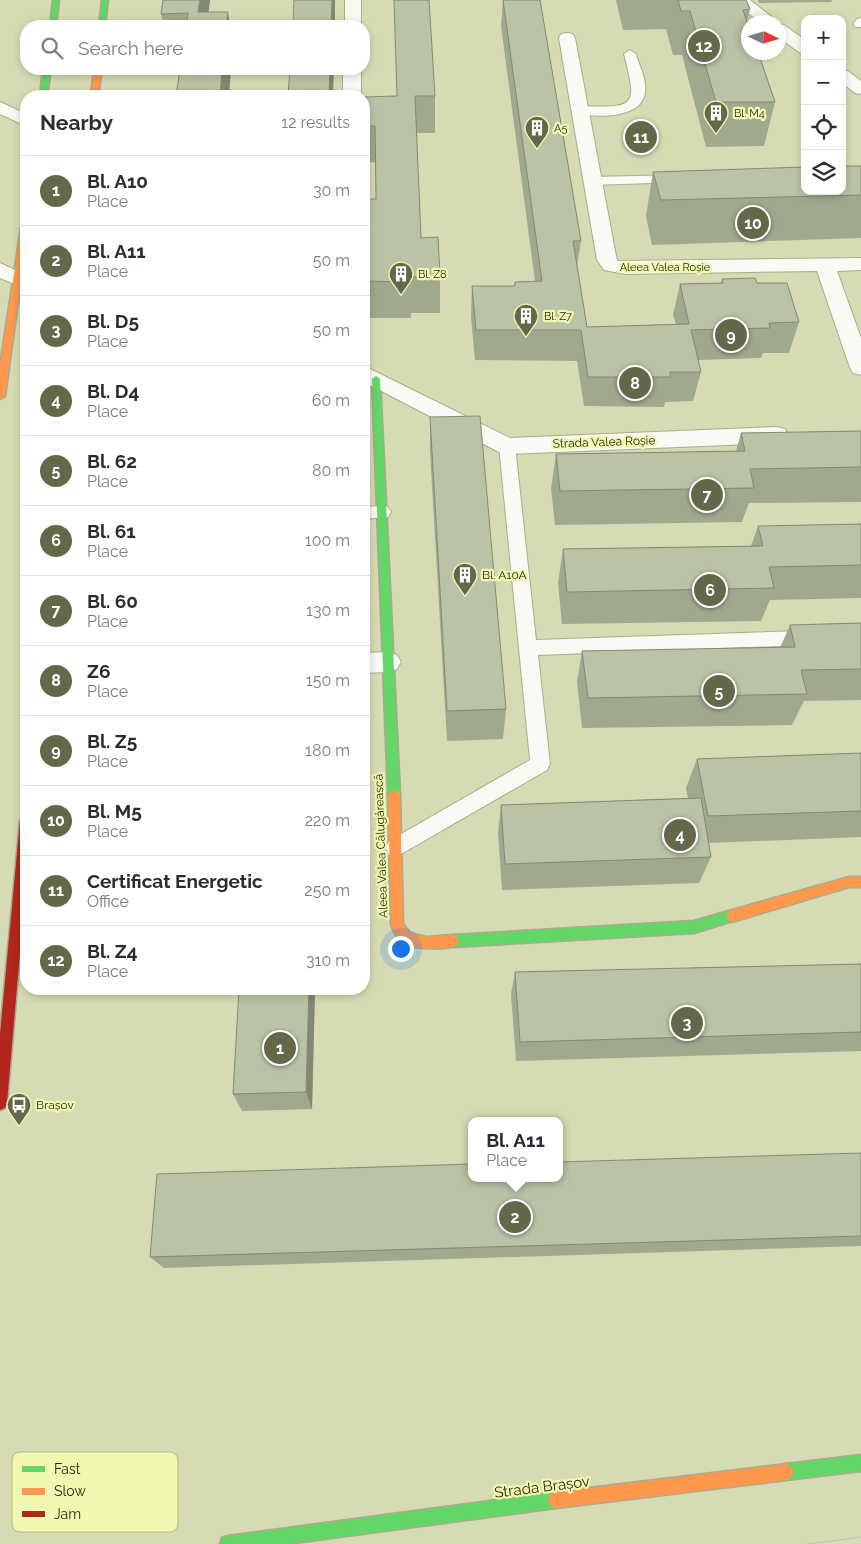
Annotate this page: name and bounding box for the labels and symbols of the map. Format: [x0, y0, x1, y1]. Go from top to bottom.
north arrow [741, 15, 786, 60]
pin: 12 [688, 27, 720, 65]
building icon: Bl. M4 [703, 100, 729, 134]
place label: Bl. M4 [734, 107, 765, 120]
building icon: A5 [524, 115, 550, 149]
pin: 11 [625, 118, 657, 156]
place label: A5 [554, 122, 567, 135]
pin: 10 [737, 204, 769, 242]
building icon: Bl. Z8 [388, 261, 414, 295]
street label: Aleea Valea Roșie [620, 261, 711, 274]
place label: Bl. Z8 [418, 268, 447, 281]
building icon: Bl. Z7 [513, 303, 539, 337]
place label: Bl. Z7 [544, 310, 572, 323]
pin: 9 [715, 316, 747, 354]
pin: 8 [619, 364, 651, 402]
street label: Strada Valea Roșie [552, 433, 656, 451]
pin: 7 [691, 476, 723, 514]
building icon: Bl. A10A [452, 562, 478, 596]
place label: Bl. A10A [482, 568, 527, 582]
pin: 6 [694, 571, 726, 609]
pin: 5 [703, 672, 735, 710]
street label: Aleea Valea Călugărească [371, 774, 391, 918]
pin: 4 [664, 816, 696, 854]
your location [388, 936, 414, 962]
pin: 3 [671, 1004, 703, 1042]
pin: 1 [264, 1029, 296, 1067]
bus stop icon: Brașov [6, 1092, 32, 1126]
place label: Brașov [36, 1098, 74, 1112]
pin: 2 [499, 1198, 531, 1236]
legend [12, 1452, 178, 1532]
text: Fast [54, 1461, 81, 1477]
street label: Strada Brașov [493, 1472, 591, 1502]
text: Slow [54, 1483, 86, 1499]
text: Jam [54, 1506, 81, 1522]

